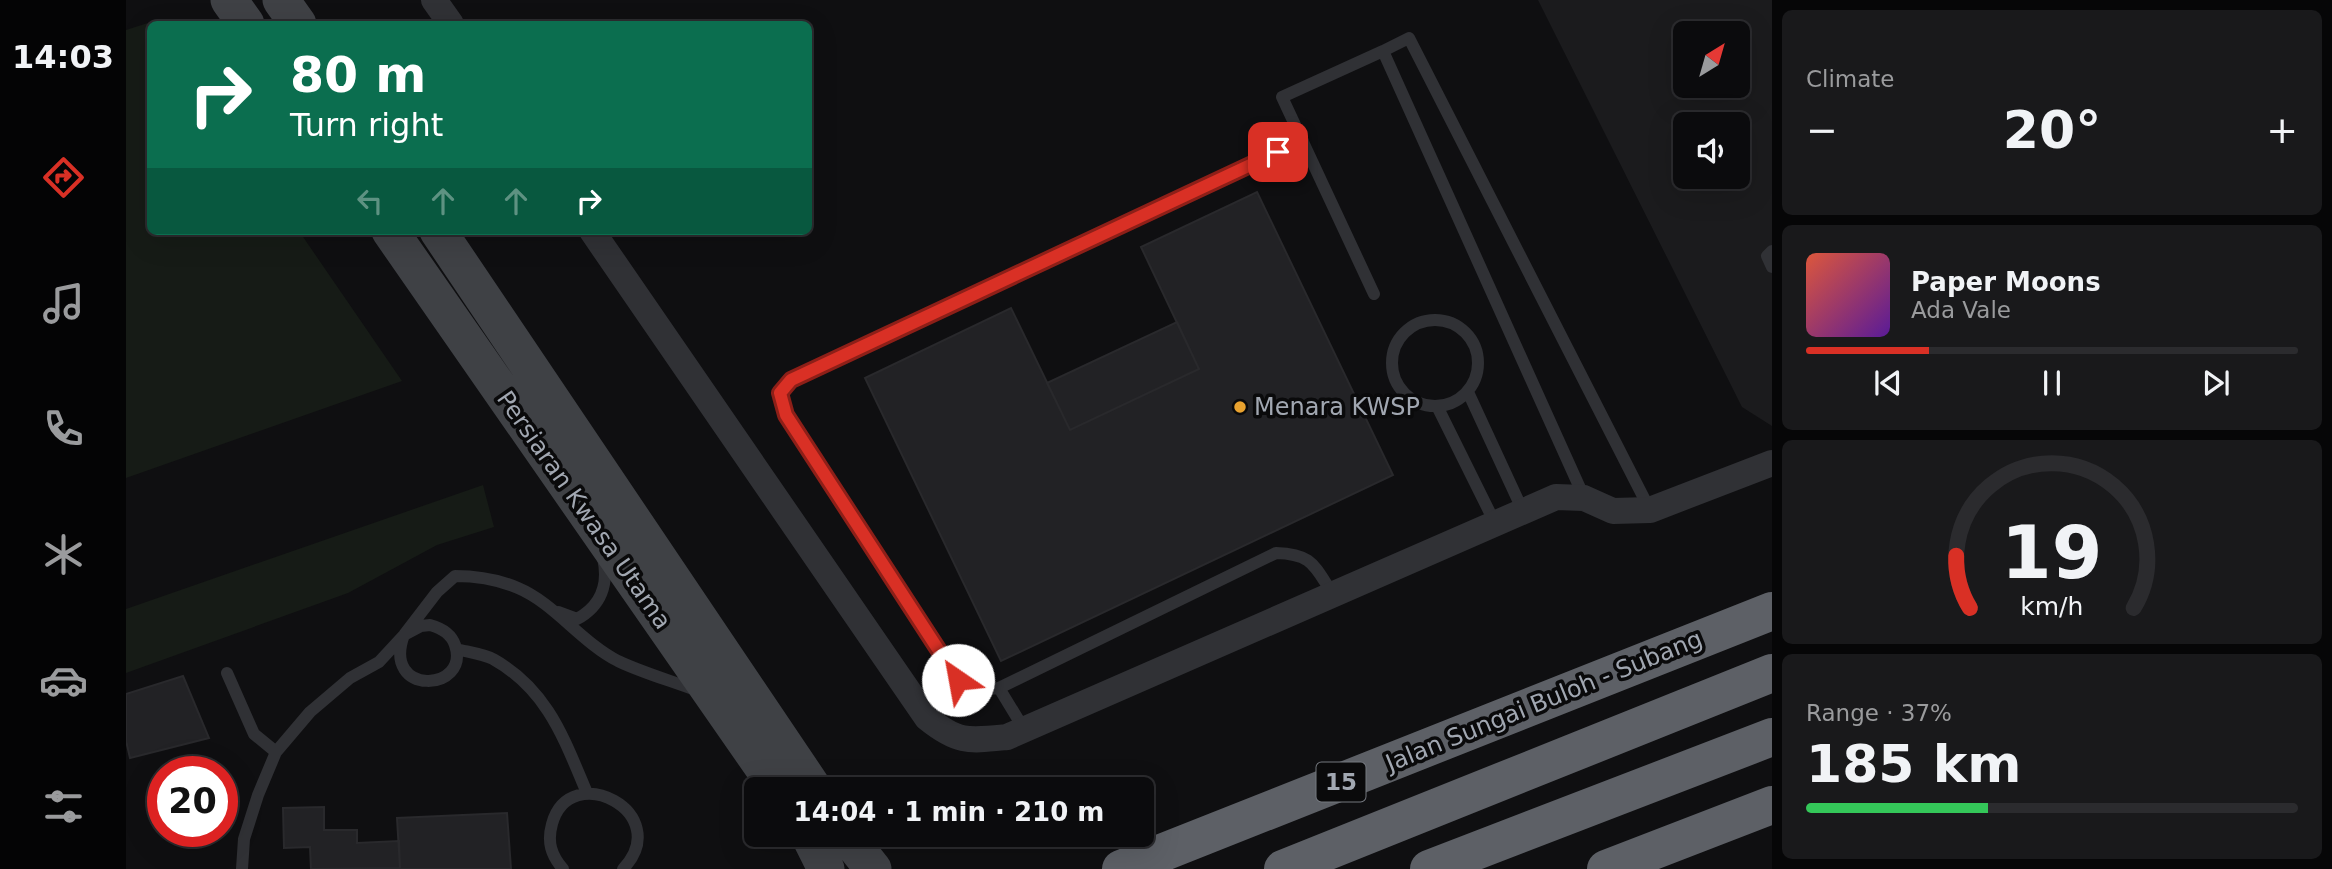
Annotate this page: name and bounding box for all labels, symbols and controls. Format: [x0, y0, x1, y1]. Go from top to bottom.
north arrow [1673, 21, 1750, 98]
map controls [1673, 21, 1750, 189]
text: 14:03 [12, 38, 114, 76]
text: 80 m [290, 47, 426, 104]
icon: right [175, 49, 266, 140]
text: Climate [1806, 66, 1895, 92]
text: 20° [2003, 100, 2101, 160]
text: Turn right [290, 106, 443, 144]
text: − [1806, 108, 1838, 152]
text: + [2266, 108, 2298, 152]
button: sound [1673, 112, 1750, 189]
pin [1248, 122, 1308, 182]
icon: arrive [1259, 133, 1297, 171]
icon: directions [39, 153, 88, 202]
icon: left [351, 182, 389, 220]
icon: ahead [424, 182, 462, 220]
icon: ahead [497, 182, 535, 220]
icon: right [570, 182, 608, 220]
text: Paper Moons [1911, 267, 2101, 297]
icon: music [39, 279, 88, 328]
text: Ada Vale [1911, 297, 2011, 323]
icon: previous [1869, 364, 1907, 402]
icon: pause [2033, 364, 2071, 402]
icon: next [2197, 364, 2235, 402]
street label: Persiaran Kwasa Utama [491, 386, 677, 634]
place label: Menara KWSP [1254, 393, 1420, 421]
marker: Menara KWSP [1232, 399, 1248, 415]
icon: phone [39, 404, 88, 453]
text: 19 [2001, 510, 2103, 595]
icon: climate [39, 530, 88, 579]
text: km/h [2020, 592, 2084, 621]
street label: Jalan Sungai Buloh - Subang [1380, 625, 1706, 778]
position arrow [921, 643, 995, 717]
icon: car [39, 656, 88, 705]
text: Range · 37% [1806, 700, 1952, 726]
text: 185 km [1806, 734, 2021, 794]
speed limit sign: 20 [147, 756, 238, 847]
road number: 15 [1316, 762, 1366, 802]
icon: filters [39, 782, 88, 831]
text: 14:04 · 1 min · 210 m [794, 797, 1104, 827]

